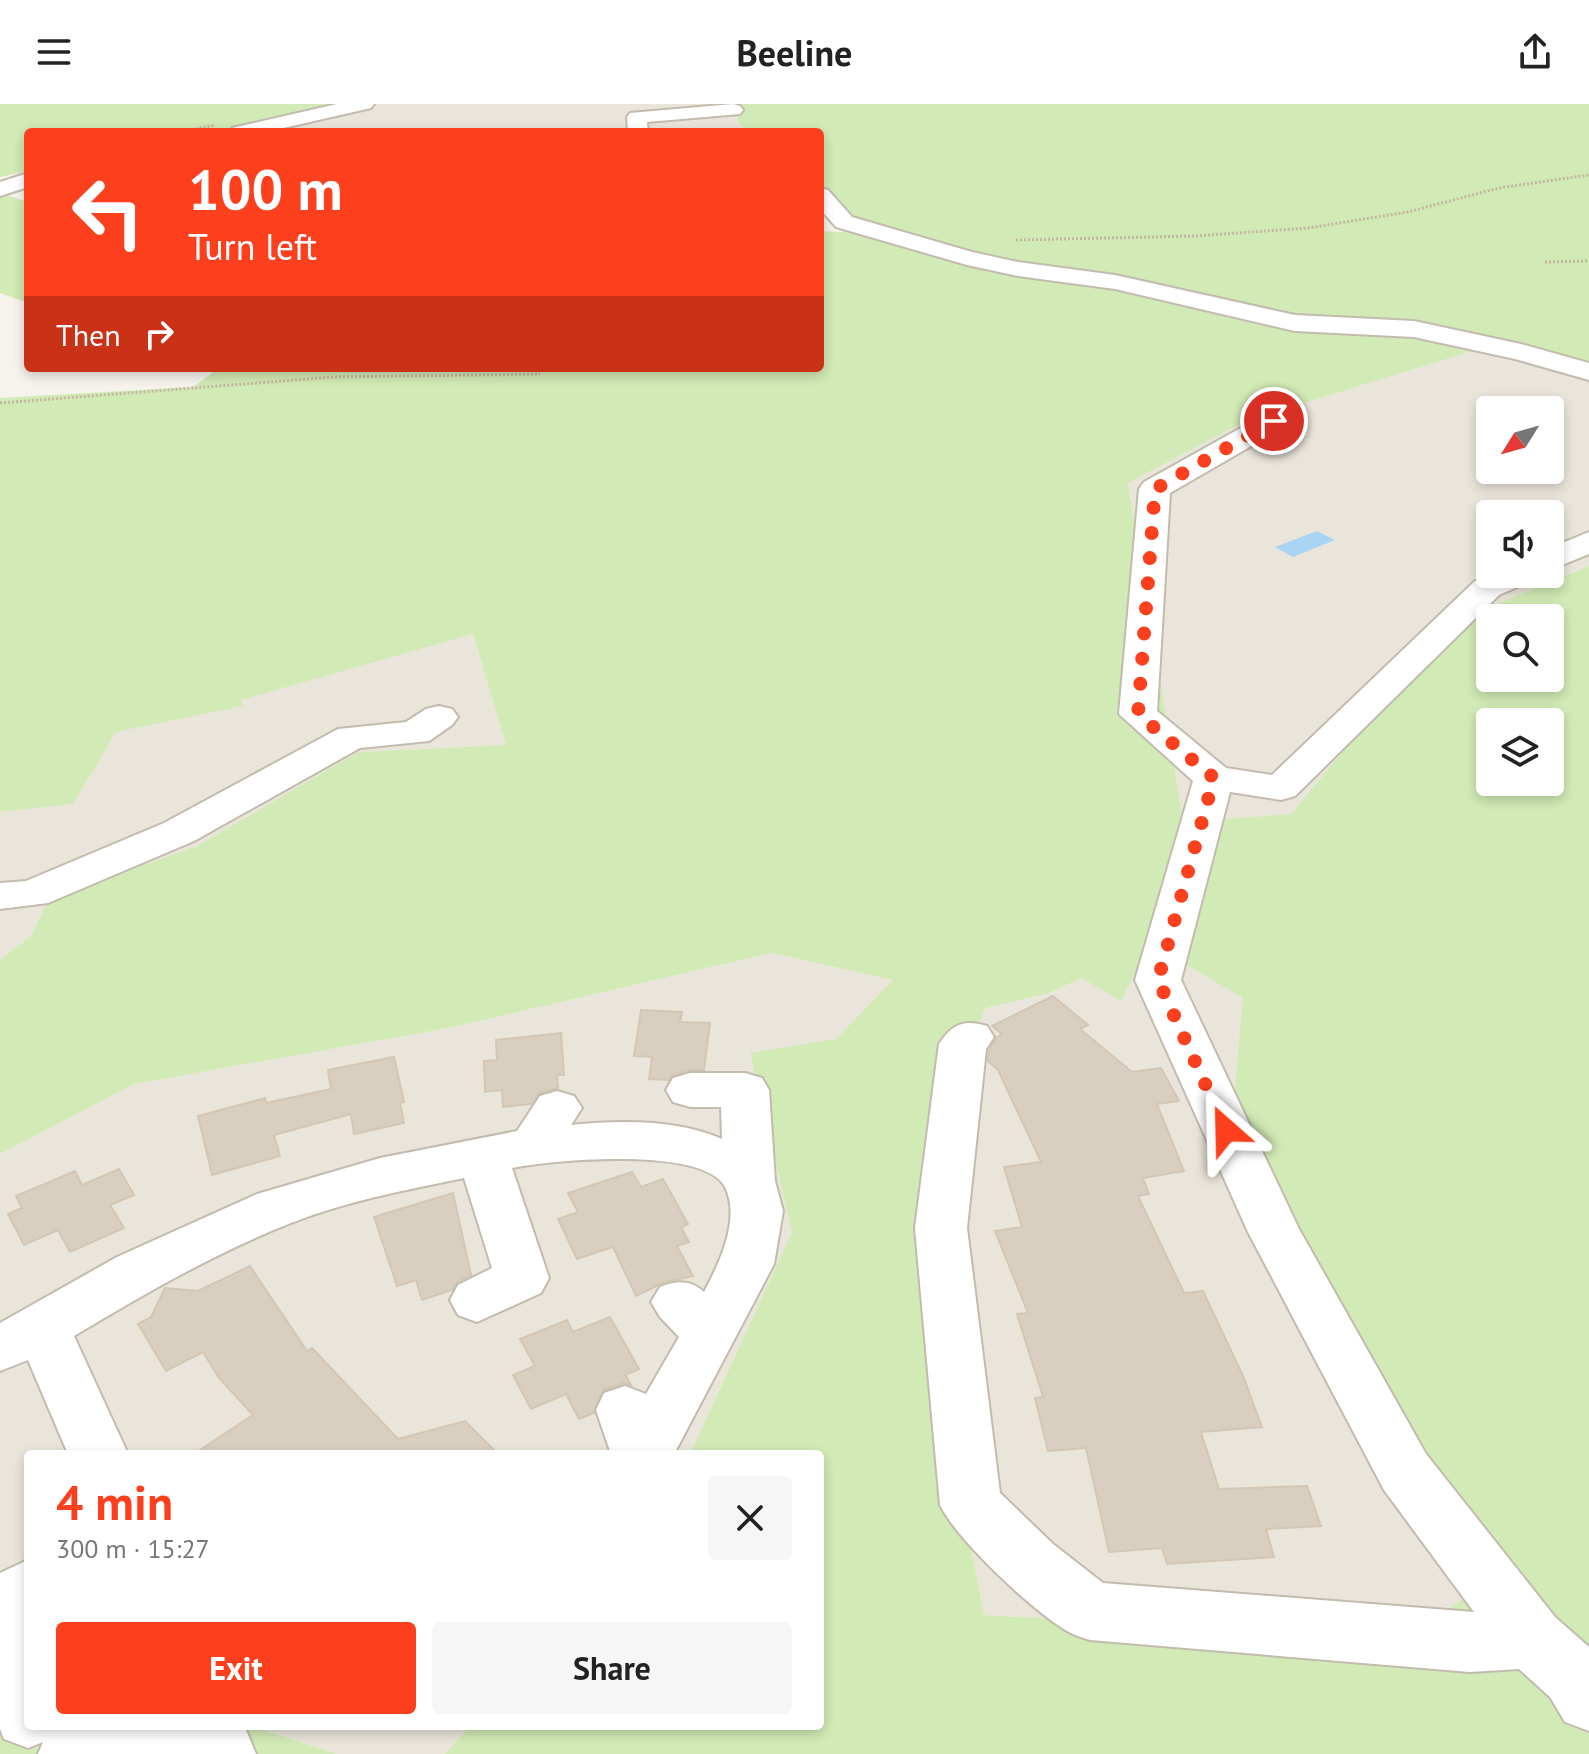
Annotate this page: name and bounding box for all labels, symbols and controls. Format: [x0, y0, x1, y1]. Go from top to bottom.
text: Beeline [737, 29, 852, 76]
icon: menu [32, 30, 76, 74]
icon: share [1513, 30, 1557, 74]
text: 100 m [188, 153, 343, 225]
icon: left [56, 160, 160, 264]
text: Turn left [188, 223, 317, 270]
icon: right [137, 312, 181, 356]
text: Then [56, 315, 121, 354]
pin [1240, 387, 1308, 455]
north arrow [1476, 396, 1564, 484]
map controls [1476, 396, 1564, 796]
icon: arrive [1252, 399, 1296, 443]
button: sound [1476, 500, 1564, 588]
button: search [1476, 604, 1564, 692]
button: layers [1476, 708, 1564, 796]
position arrow [1184, 1088, 1268, 1172]
text: 4 min [56, 1471, 173, 1533]
button: close [708, 1476, 792, 1560]
text: 300 m · 15:27 [56, 1532, 210, 1565]
button: Exit [56, 1622, 416, 1714]
button: Share [432, 1622, 792, 1714]

